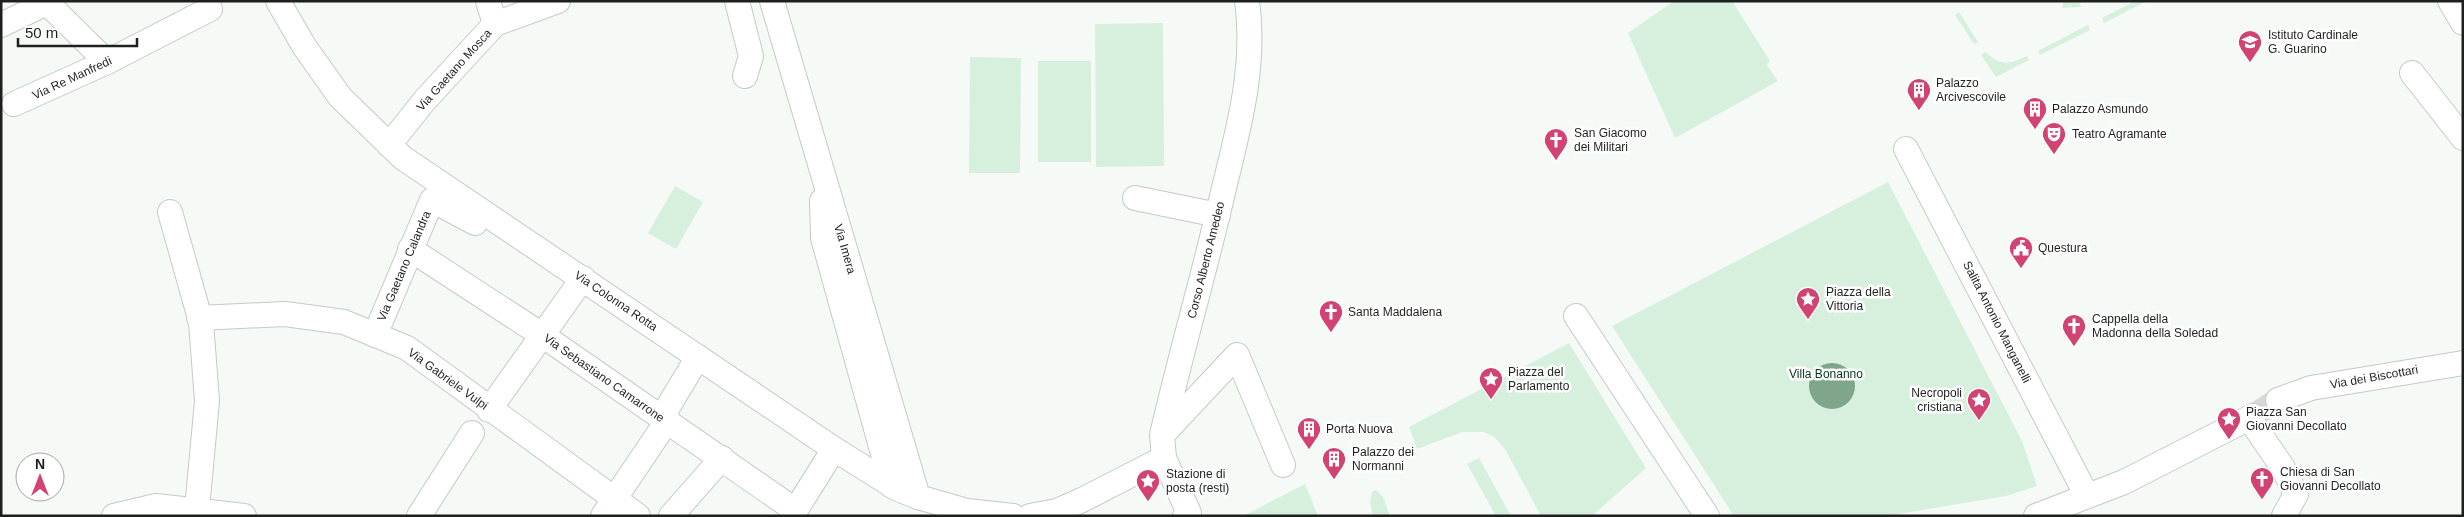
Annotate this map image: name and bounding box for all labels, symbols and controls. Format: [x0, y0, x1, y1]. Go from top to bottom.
scale bar [18, 15, 136, 47]
text: 50 m [25, 24, 58, 41]
street label: Via Gaetano Mosca [414, 26, 495, 114]
place label: Istituto Cardinale G. Guarino [2268, 28, 2358, 56]
school or university icon: Istituto Cardinale G. Guarino [2237, 29, 2263, 63]
street label: Via Re Manfredi [30, 54, 114, 102]
place label: Palazzo Arcivescovile [1936, 76, 2006, 104]
building icon: Palazzo Arcivescovile [1906, 77, 1932, 111]
building icon: Palazzo Asmundo [2022, 96, 2048, 130]
place label: Palazzo Asmundo [2052, 102, 2148, 116]
theatre icon: Teatro Agramante [2041, 121, 2067, 155]
place label: San Giacomo dei Militari [1574, 126, 1647, 154]
church icon: San Giacomo dei Militari [1543, 127, 1569, 161]
place label: Teatro Agramante [2072, 127, 2167, 141]
street label: Corso Alberto Amedeo [1185, 200, 1227, 320]
street label: Via Gaetano Calandra [374, 208, 434, 323]
street label: Via Imera [831, 222, 859, 276]
public building icon: Questura [2008, 235, 2034, 269]
place label: Questura [2038, 241, 2088, 255]
street label: Salita Antonio Manganelli [1960, 259, 2034, 385]
street label: Via Colonna Rotta [572, 268, 660, 334]
place label: Piazza della Vittoria [1826, 285, 1891, 313]
place icon: Piazza della Vittoria [1795, 286, 1821, 320]
church icon: Santa Maddalena [1318, 299, 1344, 333]
place label: Santa Maddalena [1348, 305, 1442, 319]
place label: Cappella della Madonna della Soledad [2092, 312, 2218, 340]
church icon: Cappella della Madonna della Soledad [2061, 313, 2087, 347]
street label: Via Sebastiano Camarrone [541, 331, 667, 425]
street label: Via Gabriele Vulpi [405, 345, 491, 413]
street label: Via dei Biscottari [2329, 362, 2419, 392]
place label: Piazza del Parlamento [1508, 365, 1570, 393]
place icon: Piazza del Parlamento [1478, 366, 1504, 400]
park label: Villa Bonanno [1789, 367, 1863, 381]
place label: Necropoli cristiana [1911, 386, 1962, 414]
place icon: Necropoli cristiana [1966, 387, 1992, 421]
place label: Piazza San Giovanni Decollato [2246, 405, 2347, 433]
place icon: Piazza San Giovanni Decollato [2216, 406, 2242, 440]
building icon: Porta Nuova [1296, 416, 1322, 450]
place label: Porta Nuova [1326, 422, 1393, 436]
place label: Palazzo dei Normanni [1352, 445, 1414, 473]
building icon: Palazzo dei Normanni [1321, 446, 1347, 480]
north arrow [15, 452, 65, 502]
text: N [35, 456, 45, 472]
place label: Chiesa di San Giovanni Decollato [2280, 465, 2381, 493]
church icon: Chiesa di San Giovanni Decollato [2249, 466, 2275, 500]
place label: Stazione di posta (resti) [1166, 467, 1229, 495]
place icon: Stazione di posta (resti) [1135, 468, 1161, 502]

